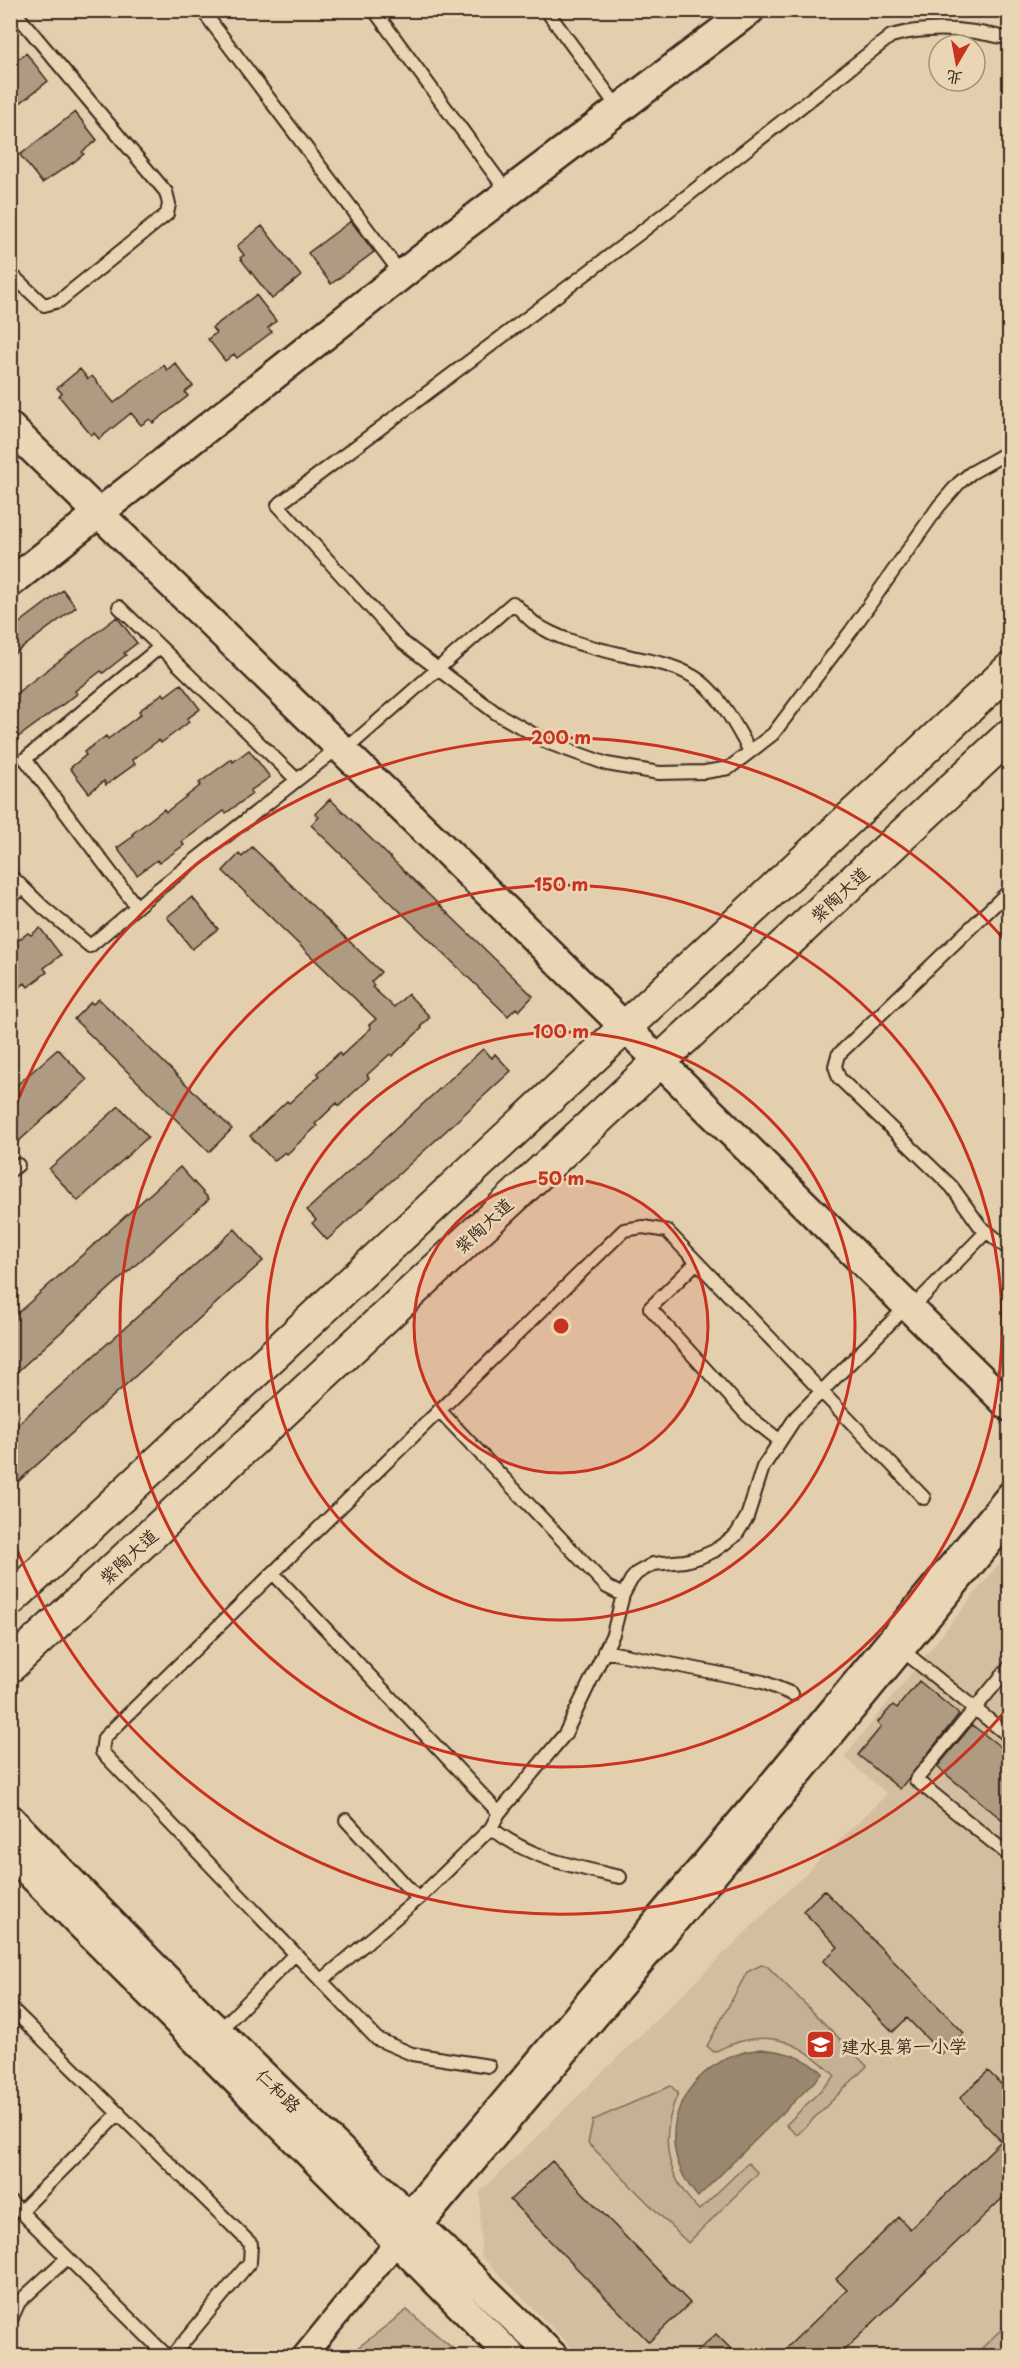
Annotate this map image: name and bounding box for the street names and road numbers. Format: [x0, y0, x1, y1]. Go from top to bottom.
street label: 紫陶大道 [803, 860, 875, 928]
street label: 紫陶大道 [447, 1191, 519, 1259]
street label: 紫陶大道 [92, 1522, 164, 1590]
street label: 仁和路 [250, 2062, 308, 2118]

